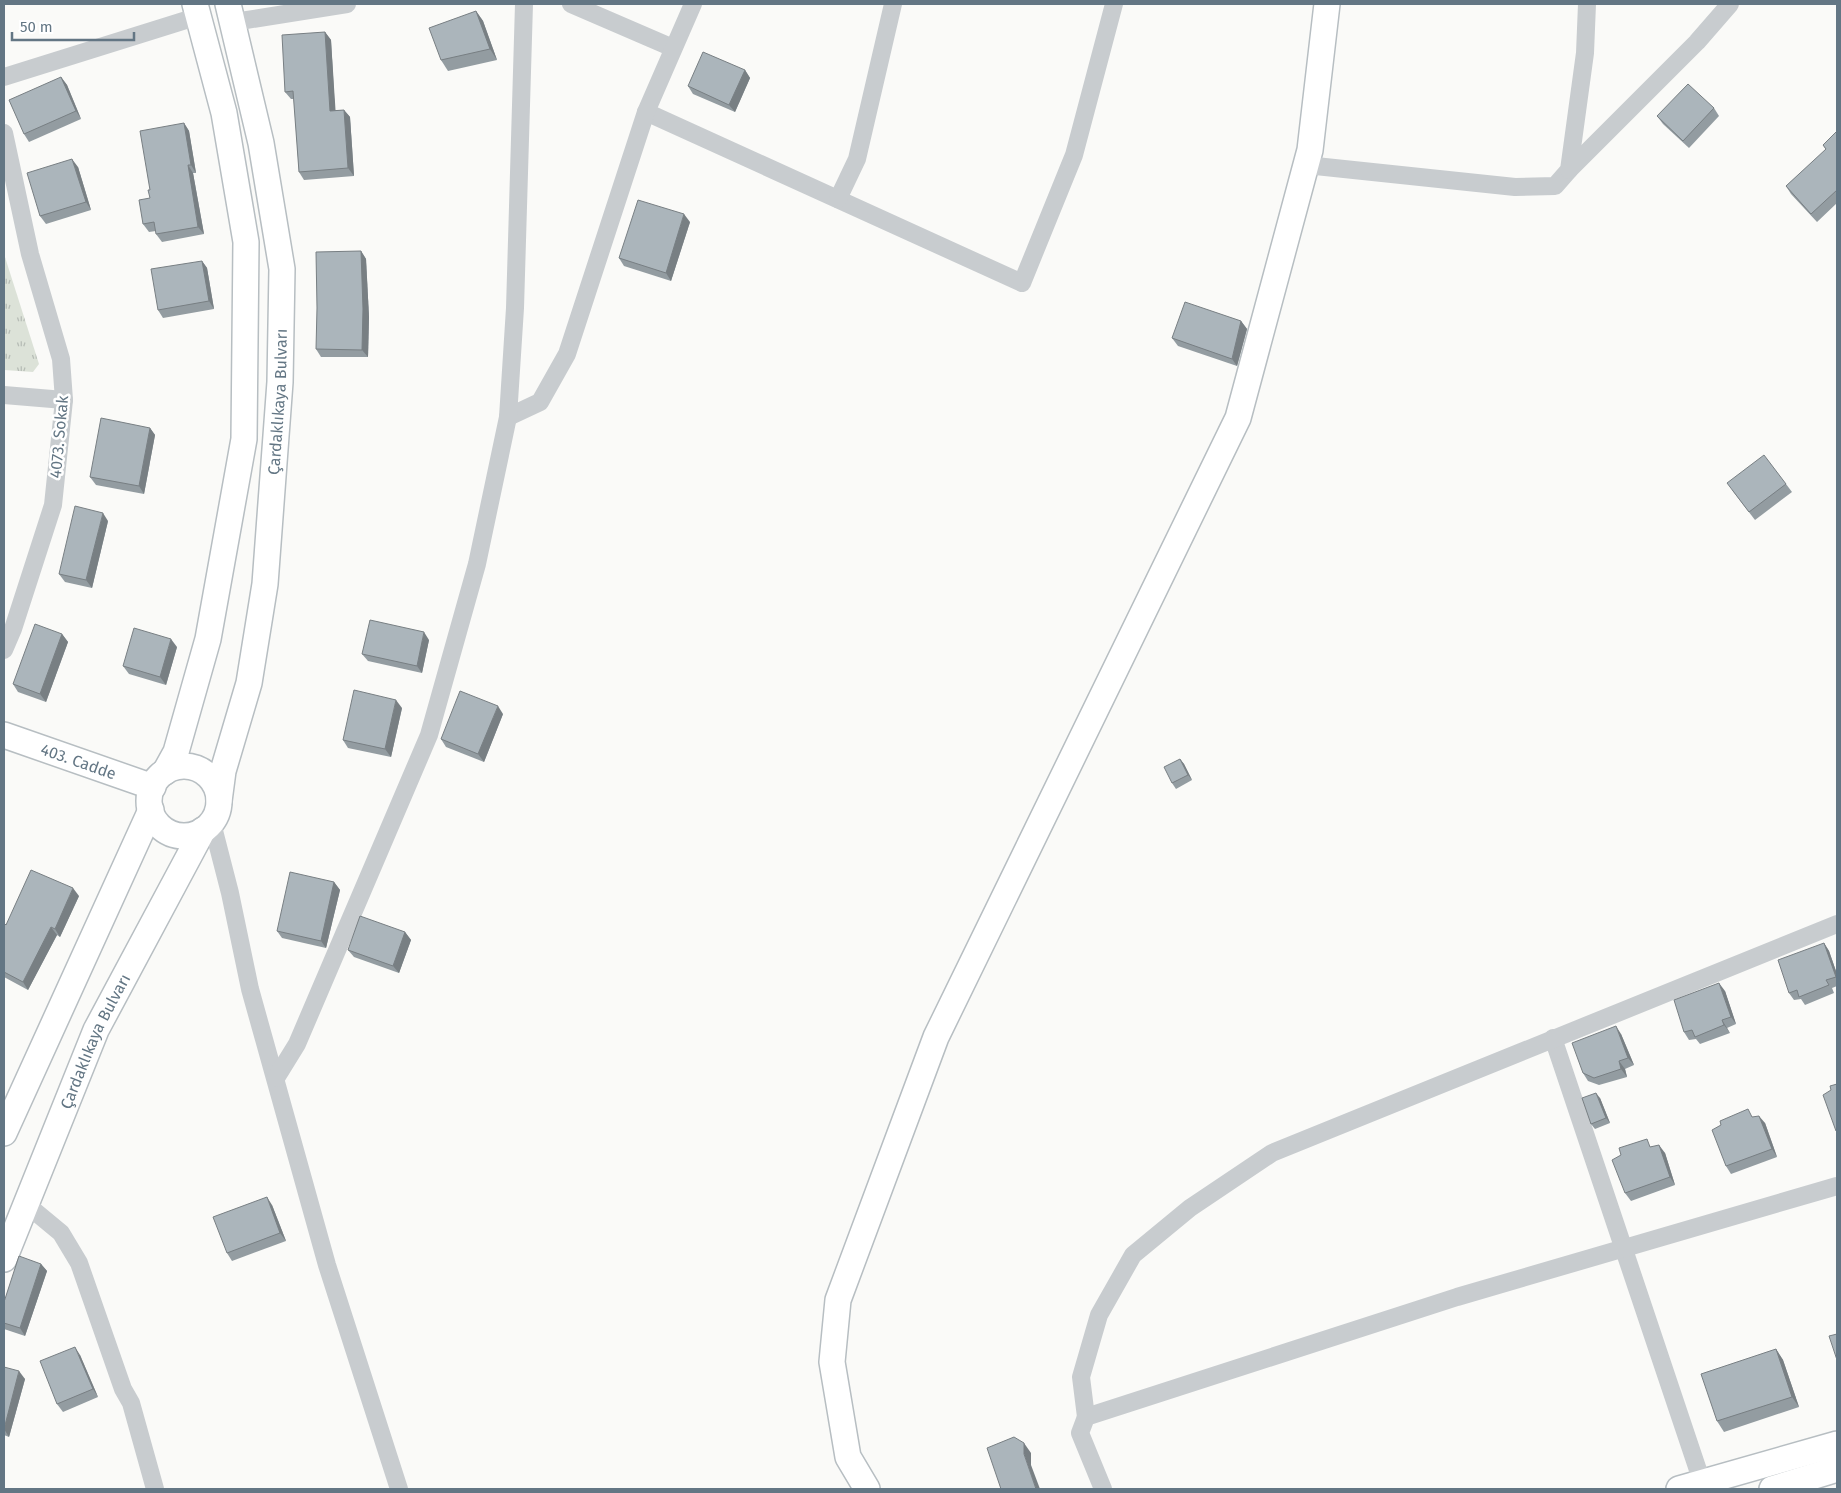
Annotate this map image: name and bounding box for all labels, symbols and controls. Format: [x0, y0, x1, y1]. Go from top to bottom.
scale bar [12, 10, 135, 42]
text: 50 m [20, 18, 53, 36]
street label: Çardaklıkaya Bulvarı [264, 328, 290, 476]
street label: 4073. Sokak [46, 394, 72, 479]
street label: 403. Cadde [38, 739, 119, 783]
street label: Çardaklıkaya Bulvarı [56, 970, 134, 1112]

